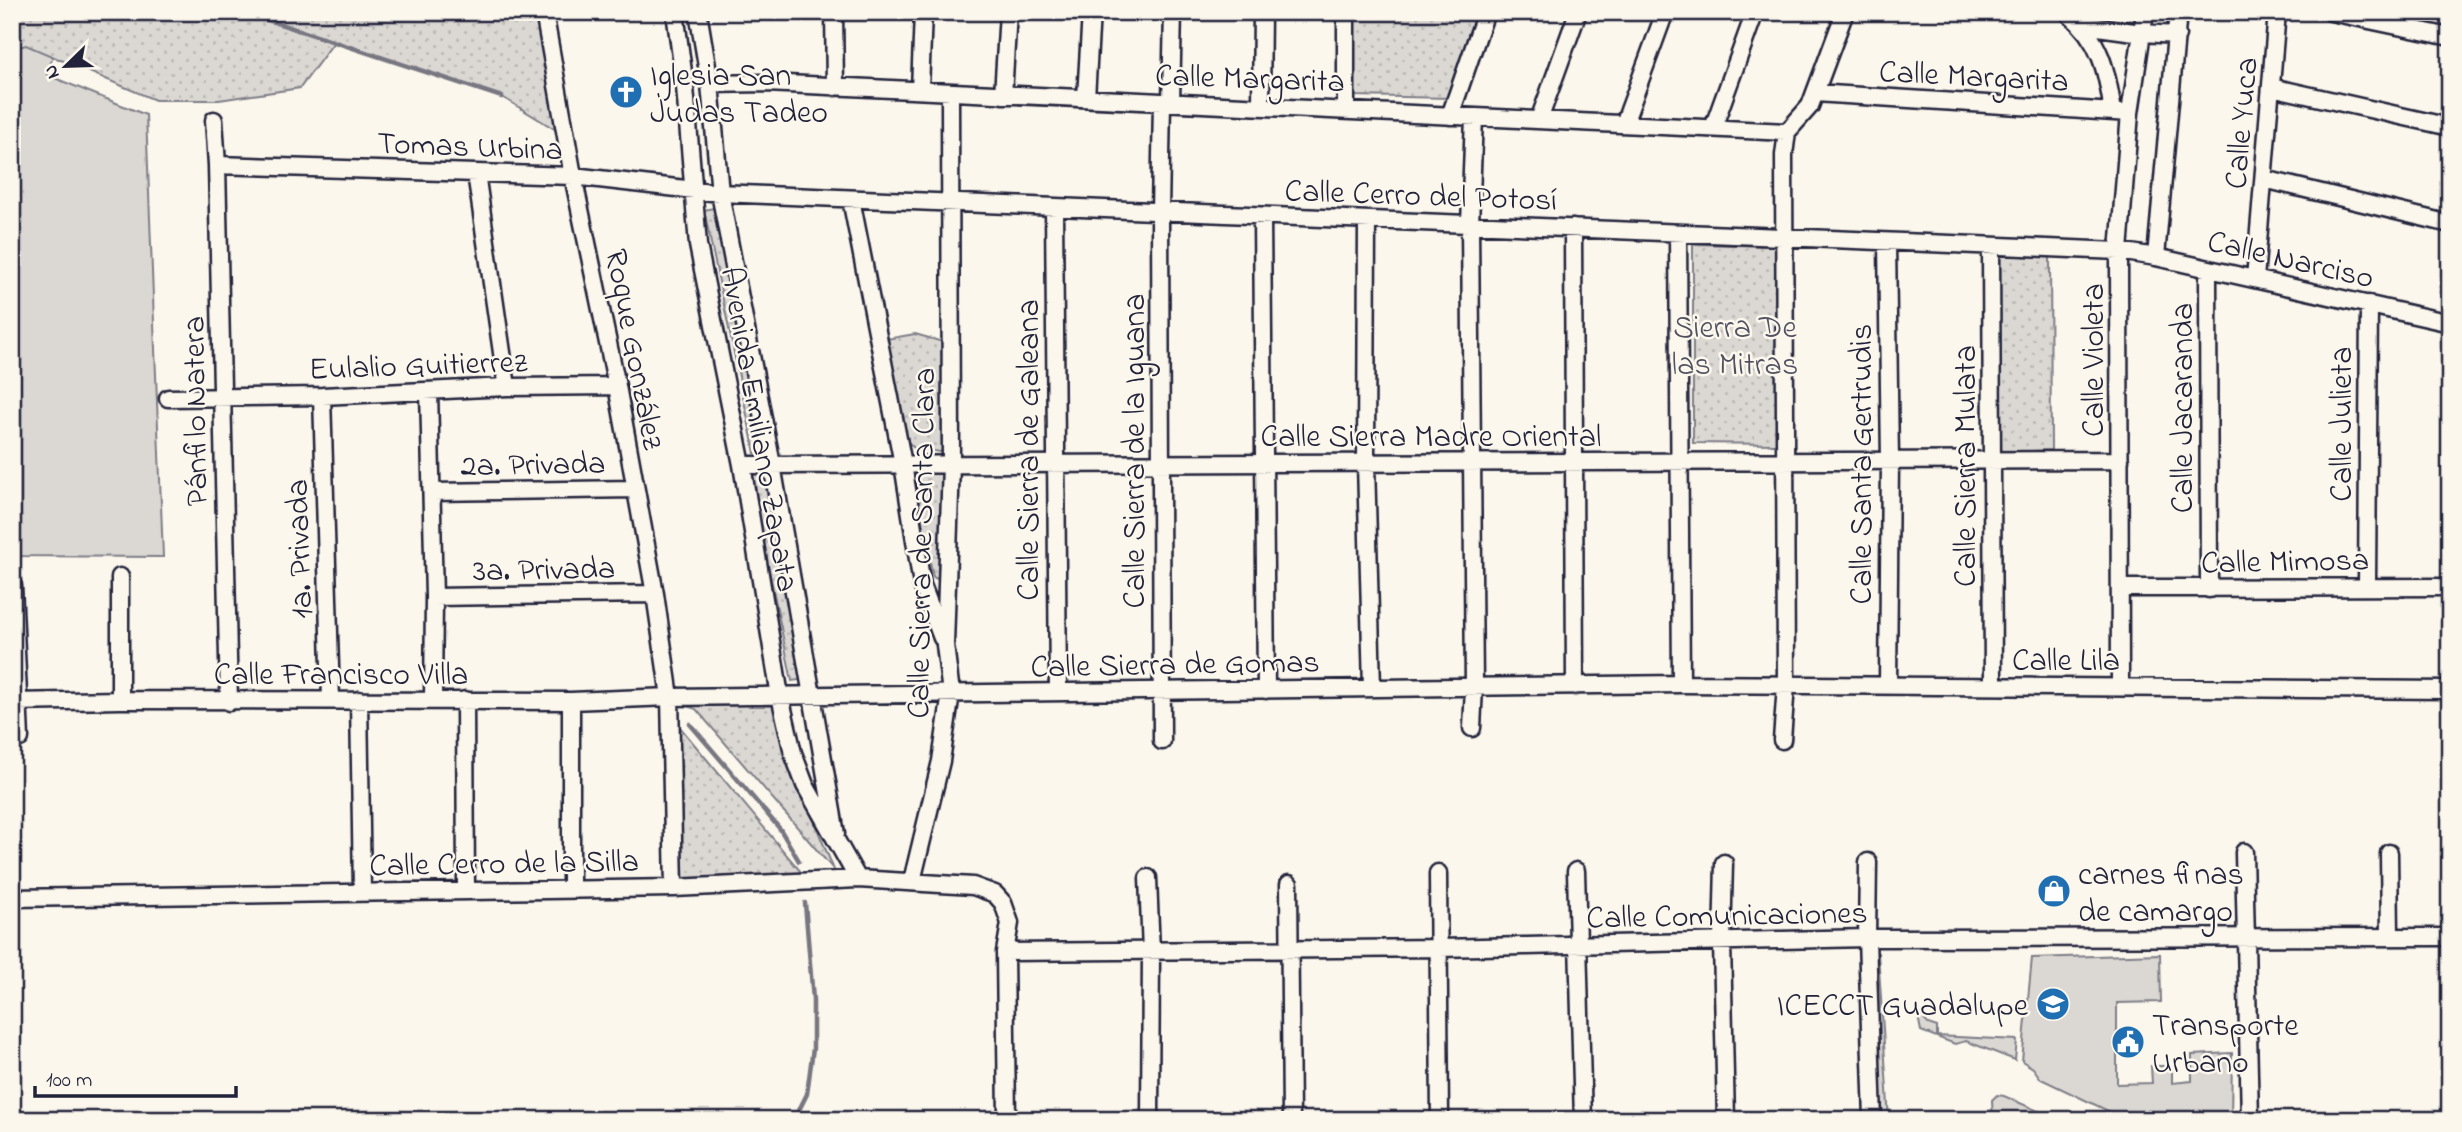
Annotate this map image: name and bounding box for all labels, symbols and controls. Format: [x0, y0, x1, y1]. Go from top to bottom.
north arrow [32, 32, 102, 102]
street label: Calle Margarita [1878, 50, 2070, 107]
place label: Iglesia San Judas Tadeo [650, 54, 828, 138]
street label: Calle Margarita [1154, 54, 1346, 107]
street label: Calle Yuca [2214, 55, 2273, 191]
text: N [38, 60, 68, 83]
church icon: Iglesia San Judas Tadeo [607, 73, 645, 111]
street label: Tomas Urbina [376, 122, 564, 175]
street label: Calle Cerro del Potosí [1284, 169, 1558, 226]
street label: Calle Narciso [2202, 219, 2378, 303]
street label: Roque González [590, 245, 675, 455]
street label: Avenida Emiliano Zapata [706, 263, 809, 596]
street label: Calle Violeta [2072, 283, 2119, 437]
street label: Calle Sierra de la Iguana [1113, 293, 1160, 609]
street label: Calle Sierra de Galeana [1007, 299, 1054, 601]
street label: Calle Jacaranda [2161, 303, 2208, 513]
park label: Sierra De las Mitras [1672, 306, 1798, 390]
street label: Pánfilo Natera [172, 315, 223, 507]
street label: Calle Santa Gertrudis [1840, 324, 1887, 604]
street label: Eulalio Guitierrez [308, 340, 529, 395]
street label: Calle Sierra Mulata [1944, 345, 1991, 587]
street label: Calle Julieta [2320, 346, 2367, 502]
street label: Calle Sierra de Santa Clara [897, 367, 950, 719]
street label: Calle Sierra Madre Oriental [1261, 415, 1601, 462]
street label: 2a. Privada [460, 442, 606, 491]
street label: 1a. Privada [276, 479, 327, 619]
street label: Calle Mimosa [2201, 539, 2370, 588]
street label: 3a. Privada [473, 547, 616, 596]
street label: Calle Lila [2012, 639, 2120, 686]
street label: Calle Sierra de Gomas [1030, 640, 1320, 693]
street label: Calle Francisco Villa [214, 653, 468, 700]
street label: Calle Cerro de la Silla [369, 840, 639, 891]
place label: carnes finas de camargo [2078, 853, 2244, 937]
shop icon: carnes finas de camargo [2035, 872, 2073, 910]
street label: Calle Comunicaciones [1586, 892, 1868, 943]
place label: ICECCT Guadalupe [1777, 984, 2029, 1031]
school or university icon: ICECCT Guadalupe [2034, 985, 2072, 1023]
place label: Transporte Urbano [2152, 1004, 2299, 1088]
public building icon: Transporte Urbano [2109, 1023, 2147, 1061]
scale bar [35, 1055, 236, 1099]
text: 100 m [46, 1066, 92, 1096]

